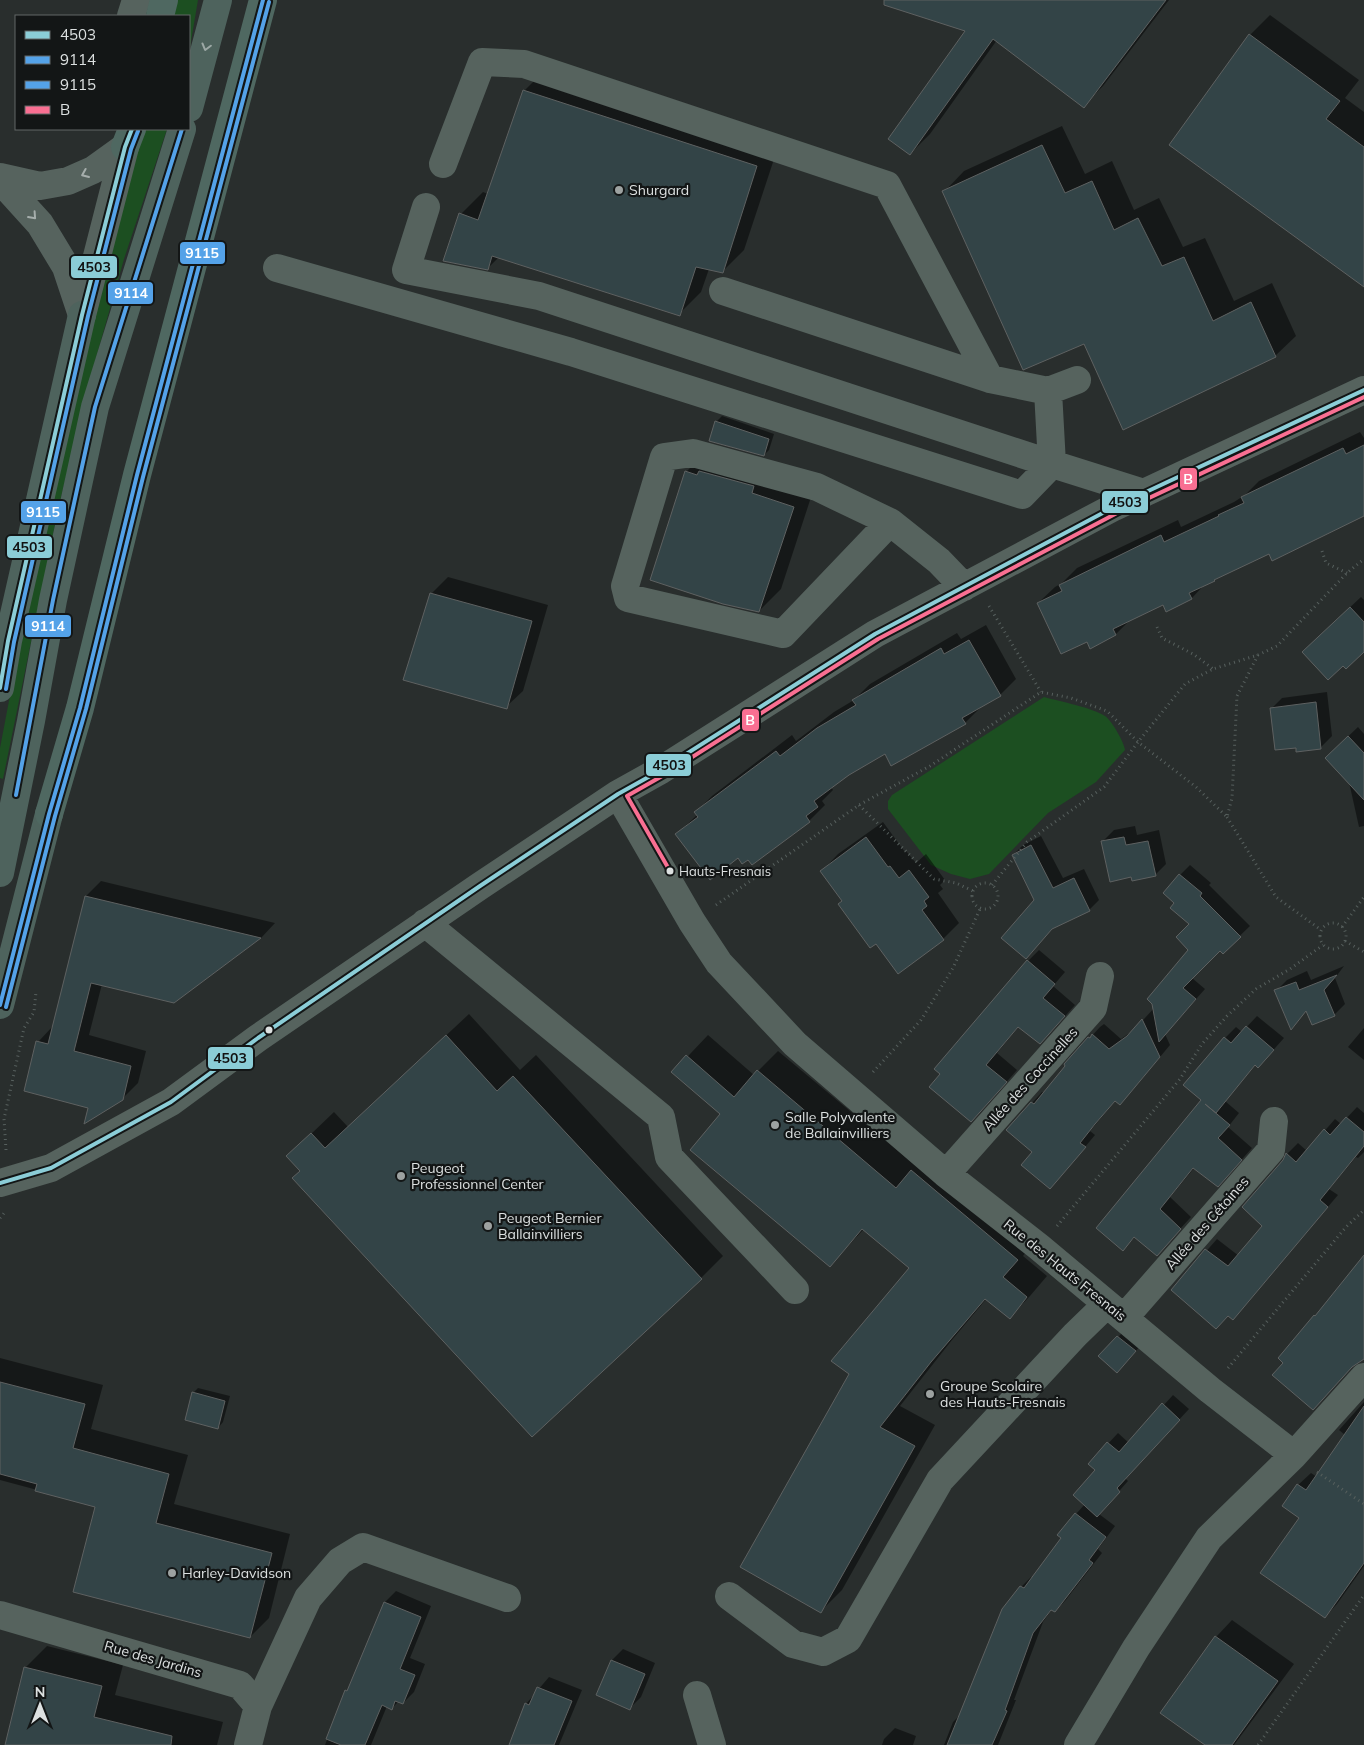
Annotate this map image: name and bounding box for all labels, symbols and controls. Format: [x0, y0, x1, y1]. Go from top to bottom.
legend [15, 15, 190, 130]
text: 4503 [60, 25, 96, 44]
one-way arrow [201, 43, 212, 52]
text: 9114 [60, 50, 96, 69]
text: 9115 [60, 75, 96, 94]
text: B [60, 100, 70, 119]
one-way arrow [81, 168, 90, 179]
place label: Shurgard [629, 181, 689, 199]
marker: Shurgard [613, 184, 625, 196]
one-way arrow [27, 211, 36, 220]
line badge: 9115 [179, 241, 226, 265]
text: 9115 [185, 244, 219, 262]
line badge: 4503 [70, 255, 118, 279]
text: 4503 [77, 258, 111, 276]
line badge: 9114 [107, 281, 154, 305]
text: 9114 [114, 284, 148, 302]
line badge: B [1179, 467, 1198, 491]
text: B [1183, 470, 1193, 488]
line badge: 4503 [1101, 490, 1149, 514]
text: 4503 [1108, 493, 1142, 511]
line badge: 9115 [20, 500, 67, 524]
text: 9115 [26, 503, 60, 521]
line badge: 4503 [6, 535, 53, 559]
text: 4503 [12, 538, 46, 556]
line badge: 9114 [24, 614, 72, 638]
text: 9114 [31, 617, 65, 635]
line badge: B [741, 708, 760, 732]
text: B [745, 711, 755, 729]
line badge: 4503 [645, 753, 692, 777]
text: 4503 [652, 756, 686, 774]
place label: Hauts-Fresnais [679, 863, 771, 879]
marker: Hauts-Fresnais [665, 866, 675, 876]
street label: Allée des Coccinelles [979, 1023, 1081, 1135]
unlabelled marker [264, 1025, 274, 1035]
line badge: 4503 [207, 1046, 254, 1070]
text: 4503 [213, 1049, 247, 1067]
place label: Salle Polyvalente de Ballainvilliers [785, 1108, 895, 1142]
marker: Salle Polyvalente de Ballainvilliers [769, 1119, 781, 1131]
place label: Peugeot Professionnel Center [411, 1159, 545, 1193]
marker: Peugeot Professionnel Center [395, 1170, 407, 1182]
street label: Allée des Cétoines [1161, 1173, 1253, 1273]
place label: Peugeot Bernier Ballainvilliers [498, 1209, 602, 1243]
street label: Rue des Hauts Fresnais [1000, 1215, 1130, 1325]
marker: Peugeot Bernier Ballainvilliers [482, 1220, 494, 1232]
place label: Groupe Scolaire des Hauts-Fresnais [940, 1377, 1066, 1411]
marker: Groupe Scolaire des Hauts-Fresnais [924, 1388, 936, 1400]
place label: Harley-Davidson [182, 1564, 291, 1582]
marker: Harley-Davidson [166, 1567, 178, 1579]
street label: Rue des Jardins [102, 1636, 204, 1682]
north arrow [15, 1680, 65, 1730]
text: N [35, 1683, 45, 1701]

